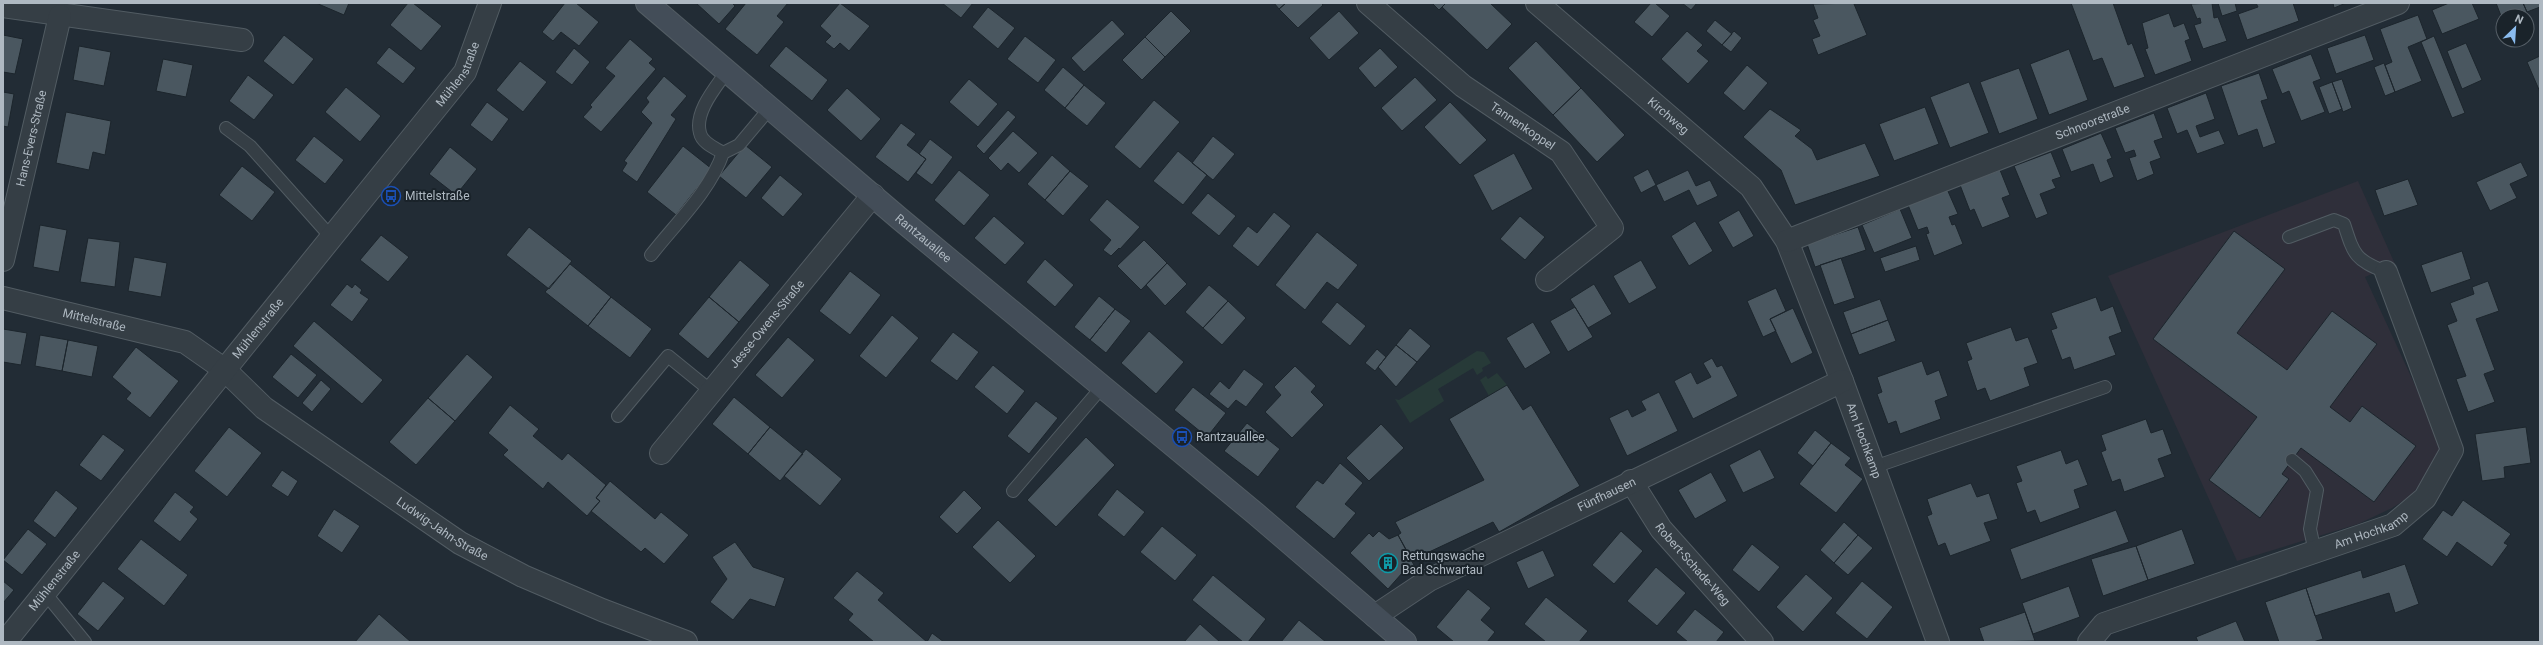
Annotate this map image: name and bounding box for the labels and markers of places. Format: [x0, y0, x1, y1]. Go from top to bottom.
bus stop icon: Mittelstraße [380, 185, 402, 207]
place label: Mittelstraße [405, 189, 470, 203]
bus stop icon: Rantzauallee [1171, 426, 1193, 448]
place label: Rantzauallee [1196, 430, 1265, 444]
place label: Rettungswache Bad Schwartau [1402, 549, 1485, 577]
building icon: Rettungswache Bad Schwartau [1377, 552, 1399, 574]

